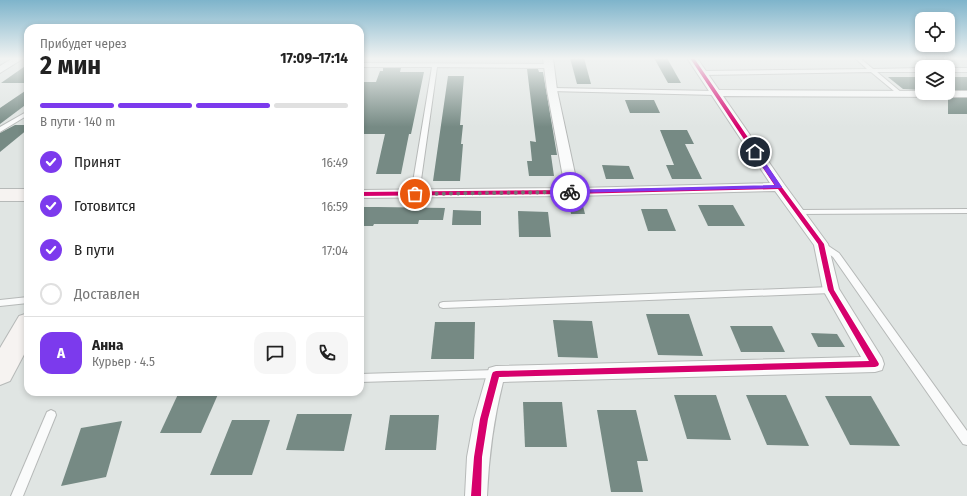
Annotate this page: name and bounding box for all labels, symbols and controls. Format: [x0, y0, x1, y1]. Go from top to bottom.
map controls [915, 12, 955, 100]
button: locate [915, 12, 955, 52]
text: Прибудет через [40, 36, 127, 51]
text: 17:09–17:14 [280, 49, 348, 67]
text: 2 мин [40, 50, 101, 81]
button: layers [915, 60, 955, 100]
text: В пути · 140 m [40, 114, 115, 129]
pin [738, 135, 772, 169]
icon: home [744, 141, 766, 163]
icon: check [40, 151, 62, 173]
text: Принят [74, 153, 121, 171]
text: 16:49 [321, 155, 348, 170]
courier [550, 172, 590, 212]
pin [398, 177, 432, 211]
icon: bike [559, 181, 581, 203]
icon: bag [404, 183, 426, 205]
icon: check [40, 195, 62, 217]
text: Готовится [74, 197, 136, 215]
text: 16:59 [322, 199, 348, 214]
icon: check [40, 239, 62, 261]
text: В пути [74, 241, 115, 259]
text: 17:04 [322, 243, 348, 258]
text: Доставлен [74, 285, 140, 303]
button: chat [254, 332, 296, 374]
button: phone [306, 332, 348, 374]
text: Анна [92, 336, 124, 354]
text: А [57, 344, 65, 362]
text: Курьер · 4.5 [92, 354, 155, 369]

